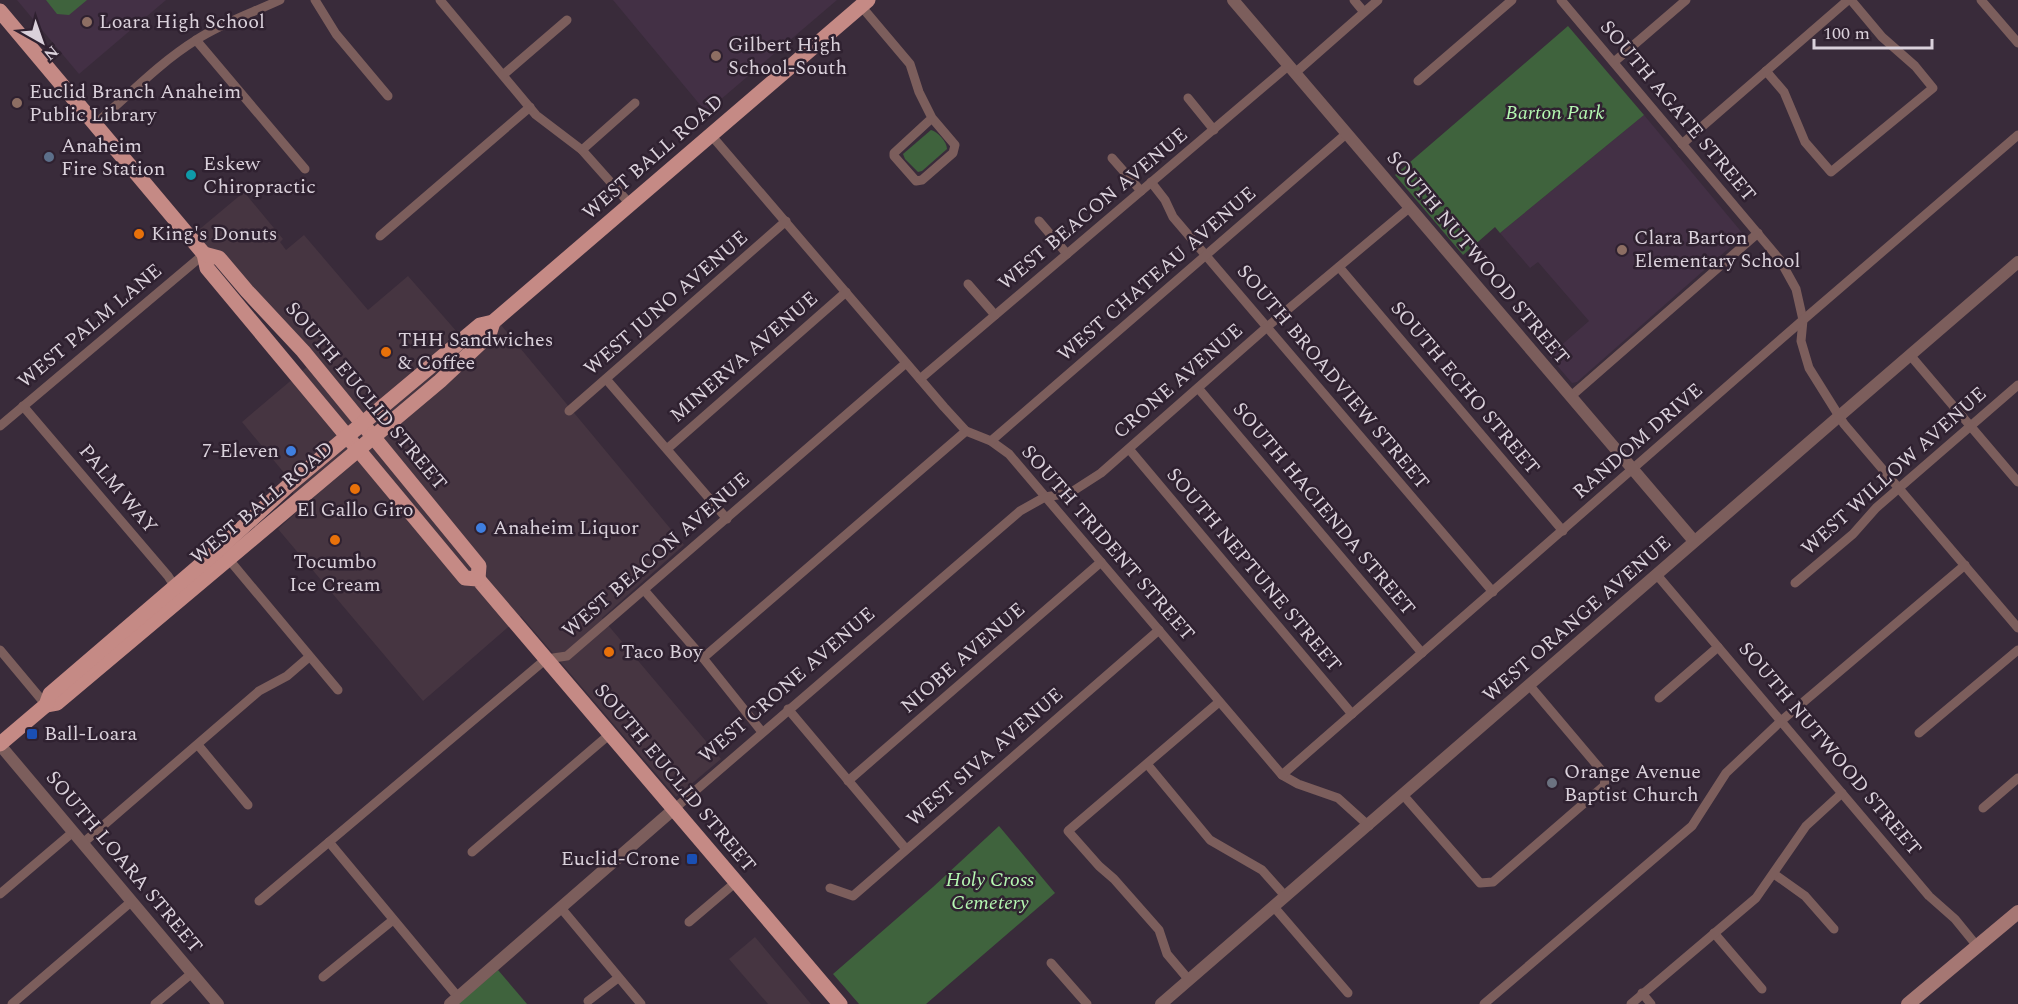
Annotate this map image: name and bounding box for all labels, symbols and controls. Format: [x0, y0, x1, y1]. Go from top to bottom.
place label: Loara High School [99, 7, 265, 37]
north arrow [12, 12, 72, 72]
scale bar [1814, 12, 1932, 50]
street label: SOUTH AGATE STREET [1593, 13, 1763, 209]
marker: Loara High School [80, 15, 94, 29]
text: 100 m [1823, 20, 1870, 47]
place label: Gilbert High School-South [728, 30, 847, 83]
text: N [38, 39, 64, 66]
marker: Gilbert High School-South [709, 49, 723, 63]
place label: Euclid Branch Anaheim Public Library [29, 77, 241, 130]
street label: WEST BALL ROAD [576, 87, 730, 227]
marker: Euclid Branch Anaheim Public Library [10, 96, 24, 110]
park label: Barton Park [1505, 98, 1605, 128]
street label: WEST BEACON AVENUE [991, 120, 1195, 298]
place label: Anaheim Fire Station [61, 131, 165, 184]
street label: SOUTH NUTWOOD STREET [1379, 144, 1577, 372]
place label: Eskew Chiropractic [203, 149, 316, 202]
marker: Anaheim Fire Station [42, 150, 56, 164]
marker: Eskew Chiropractic [184, 168, 198, 182]
street label: WEST CHATEAU AVENUE [1051, 179, 1263, 369]
place label: King's Donuts [151, 219, 277, 249]
street label: WEST JUNO AVENUE [577, 223, 755, 383]
place label: Clara Barton Elementary School [1634, 223, 1800, 276]
marker: King's Donuts [132, 227, 146, 241]
marker: Clara Barton Elementary School [1615, 243, 1629, 257]
street label: WEST PALM LANE [11, 256, 169, 396]
street label: SOUTH BROADVIEW STREET [1229, 258, 1437, 496]
street label: MINERVA AVENUE [663, 284, 825, 430]
street label: SOUTH ECHO STREET [1383, 294, 1547, 482]
street label: SOUTH EUCLID STREET [278, 295, 454, 497]
street label: CRONE AVENUE [1106, 316, 1250, 446]
place label: THH Sandwiches & Coffee [398, 325, 553, 378]
marker: THH Sandwiches & Coffee [379, 345, 393, 359]
street label: RANDOM DRIVE [1566, 376, 1710, 506]
street label: WEST WILLOW AVENUE [1795, 379, 1993, 563]
street label: SOUTH HACIENDA STREET [1225, 396, 1423, 622]
street label: WEST BALL ROAD [184, 434, 340, 572]
place label: 7-Eleven [202, 436, 279, 466]
street label: PALM WAY [71, 437, 165, 541]
street label: SOUTH TRIDENT STREET [1014, 438, 1202, 648]
marker: 7-Eleven [284, 444, 298, 458]
street label: SOUTH NEPTUNE STREET [1159, 461, 1349, 679]
street label: WEST BEACON AVENUE [556, 465, 756, 645]
marker: El Gallo Giro [348, 482, 362, 496]
place label: El Gallo Giro [297, 495, 413, 525]
place label: Anaheim Liquor [493, 513, 639, 543]
marker: Anaheim Liquor [474, 521, 488, 535]
street label: WEST ORANGE AVENUE [1476, 528, 1678, 710]
marker: Tocumbo Ice Cream [328, 533, 342, 547]
place label: Tocumbo Ice Cream [289, 547, 381, 600]
street label: NIOBE AVENUE [894, 595, 1032, 721]
street label: WEST CRONE AVENUE [692, 600, 882, 770]
street label: SOUTH NUTWOOD STREET [1731, 635, 1929, 863]
place label: Taco Boy [621, 637, 704, 667]
marker: Taco Boy [602, 645, 616, 659]
street label: SOUTH EUCLID STREET [587, 677, 763, 879]
street label: WEST SIVA AVENUE [900, 680, 1070, 834]
place label: Ball-Loara [44, 719, 138, 749]
marker: Ball-Loara [25, 727, 39, 741]
place label: Orange Avenue Baptist Church [1564, 757, 1701, 810]
street label: SOUTH LOARA STREET [38, 764, 210, 960]
marker: Orange Avenue Baptist Church [1545, 776, 1559, 790]
place label: Euclid-Crone [561, 844, 680, 874]
marker: Euclid-Crone [685, 852, 699, 866]
park label: Holy Cross Cemetery [946, 865, 1034, 918]

